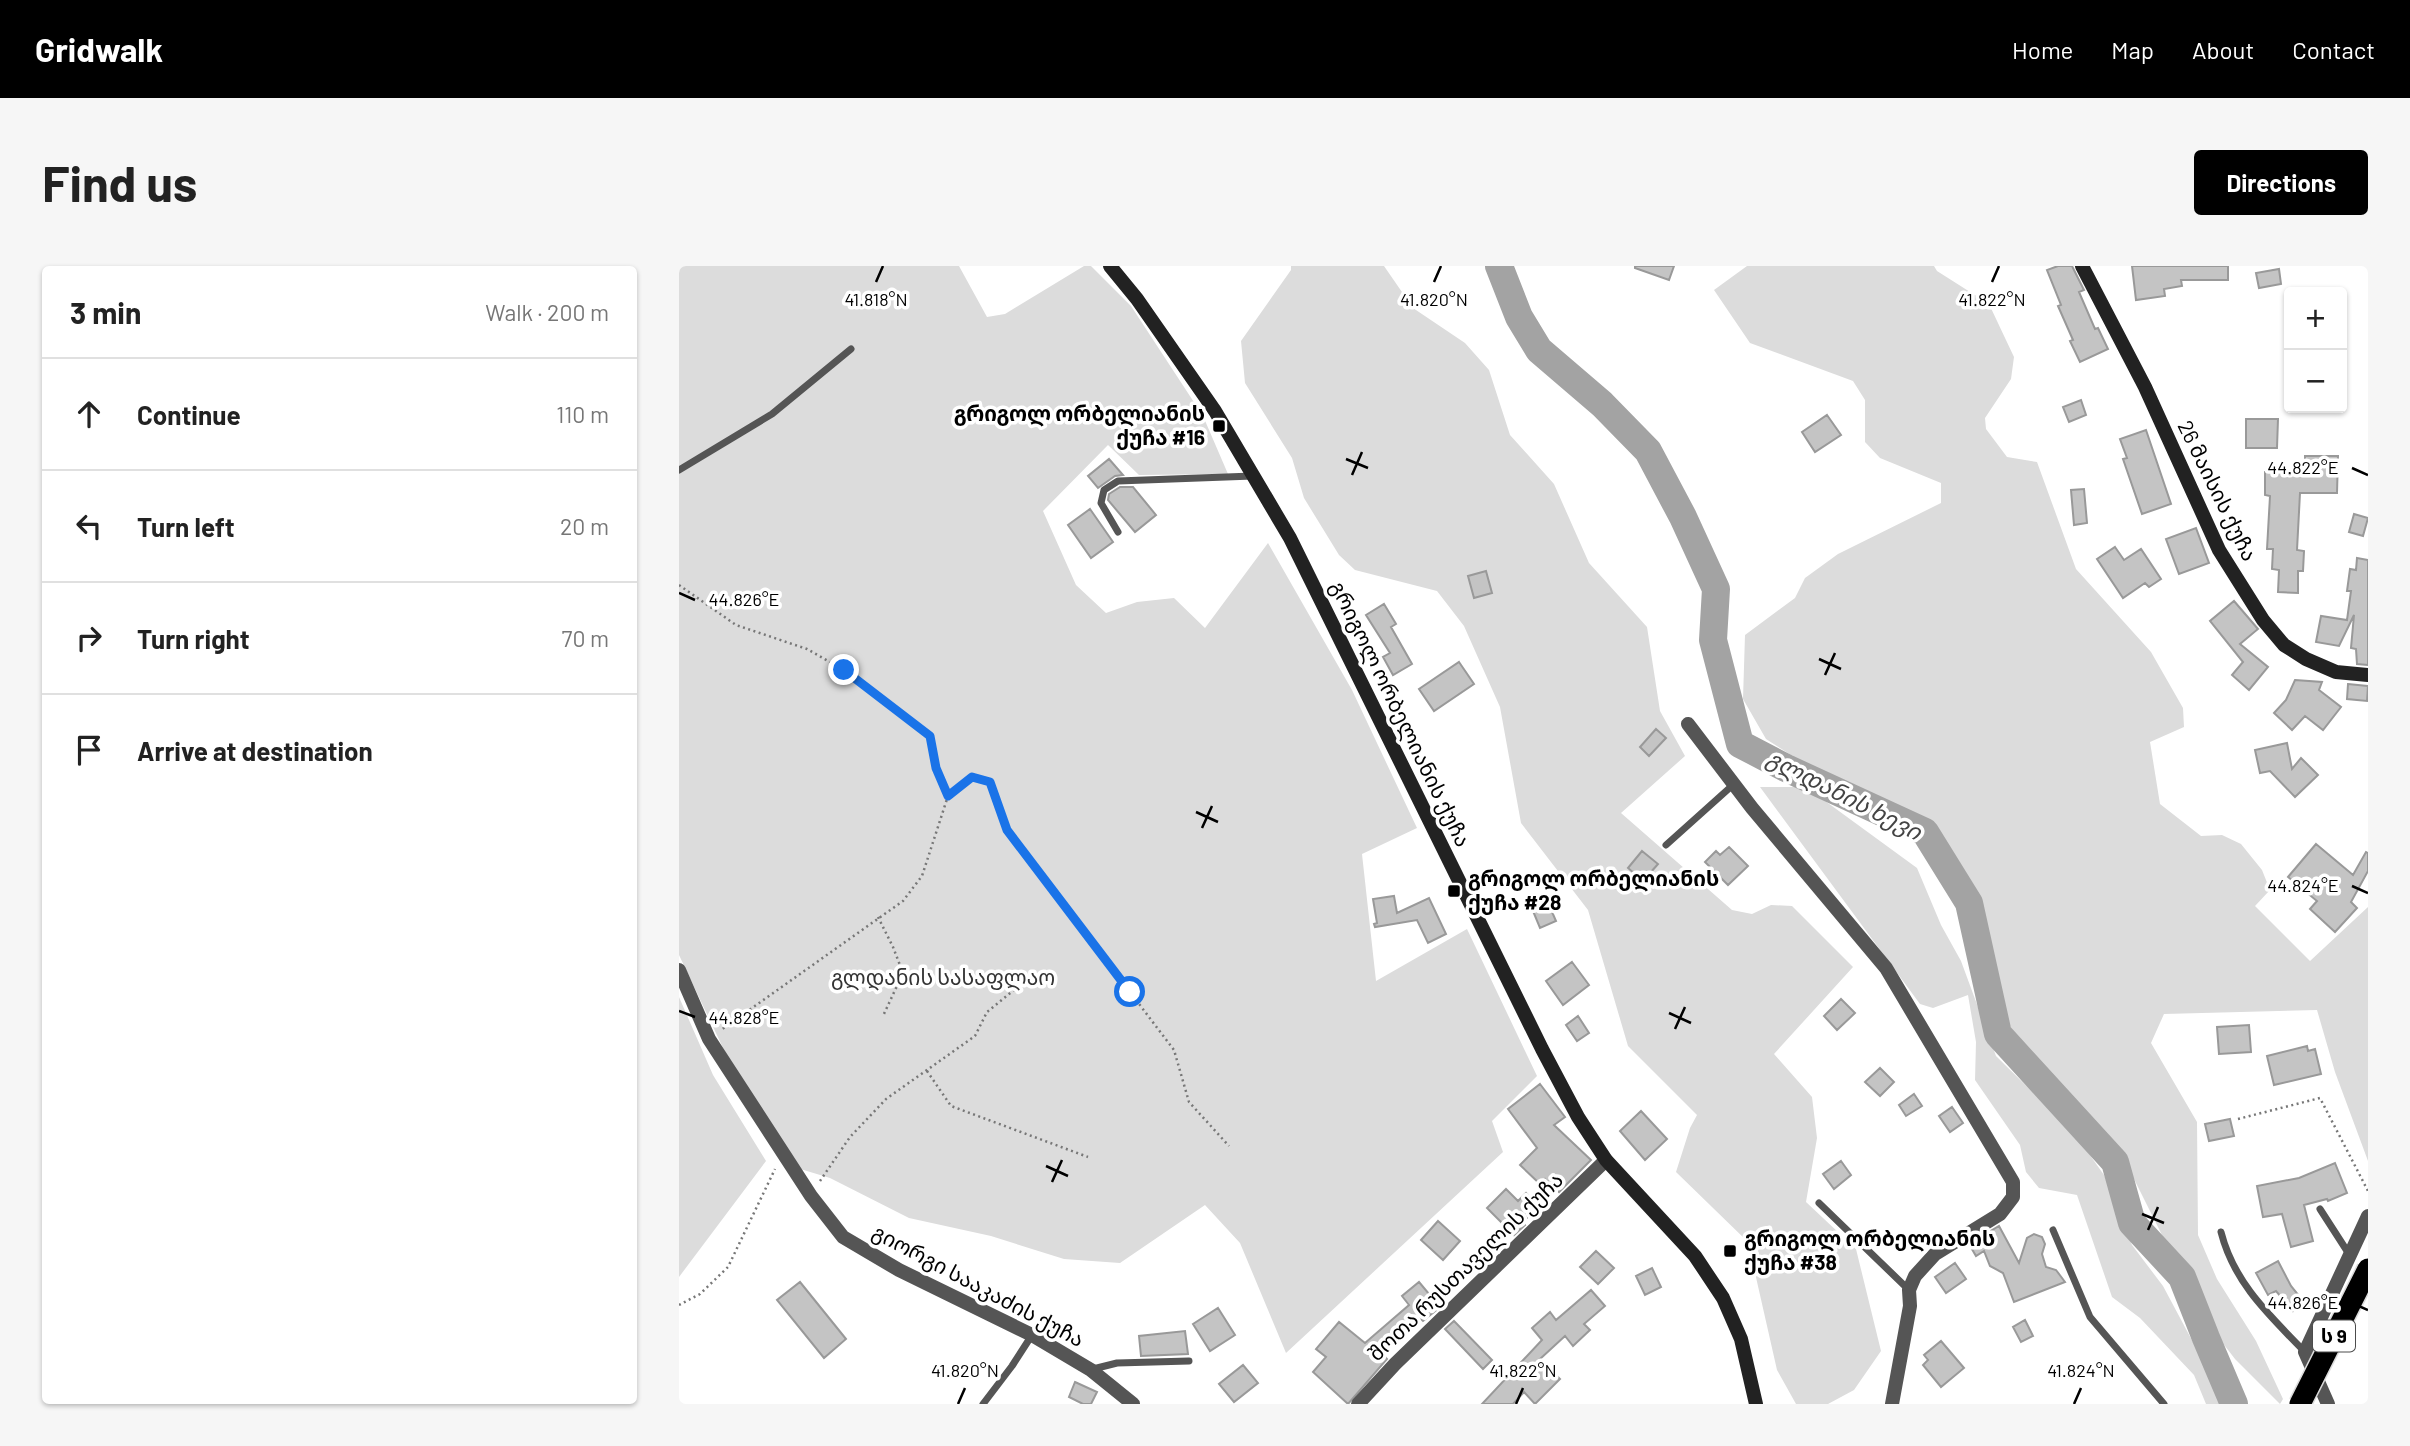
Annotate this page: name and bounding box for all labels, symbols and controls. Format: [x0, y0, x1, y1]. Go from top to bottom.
text: Gridwalk [35, 29, 163, 69]
text: Home [2012, 35, 2073, 64]
text: Map [2111, 35, 2154, 64]
text: About [2192, 35, 2254, 64]
text: Contact [2292, 35, 2375, 64]
button: Directions [2194, 150, 2368, 215]
text: Find us [42, 153, 197, 212]
map controls [2284, 287, 2347, 413]
button: + [2284, 287, 2347, 350]
text: 41.818°N [844, 288, 908, 310]
text: 41.820°N [1400, 288, 1468, 310]
text: 41.822°N [1958, 288, 2026, 310]
text: 3 min [70, 294, 141, 330]
text: Walk · 200 m [485, 298, 609, 326]
button: − [2284, 350, 2347, 413]
icon: ahead [70, 395, 108, 433]
text: Continue [137, 399, 241, 430]
text: 110 m [556, 400, 609, 428]
place label: გრიგოლ ორბელიანის ქუჩა #16 [954, 400, 1205, 450]
street label: 26 მაისის ქუჩა [2173, 416, 2263, 565]
marker: გრიგოლ ორბელიანის ქუჩა #16 [1211, 418, 1227, 434]
text: 44.822°E [2267, 456, 2339, 478]
icon: left [70, 507, 108, 545]
text: Turn left [137, 511, 235, 542]
text: 20 m [560, 512, 609, 540]
street label: გრიგოლ ორბელიანის ქუჩა [1324, 576, 1477, 851]
text: 44.826°E [709, 588, 779, 610]
icon: right [70, 619, 108, 657]
text: Turn right [137, 623, 250, 654]
text: 70 m [562, 624, 609, 652]
route end [828, 654, 859, 685]
icon: arrive [70, 731, 108, 769]
text: Arrive at destination [137, 735, 373, 766]
water label: გლდანის ხევი [1762, 743, 1927, 846]
place label: გრიგოლ ორბელიანის ქუჩა #28 [1468, 865, 1719, 915]
text: 44.824°E [2267, 874, 2339, 896]
marker: გრიგოლ ორბელიანის ქუჩა #28 [1446, 883, 1462, 899]
park label: გლდანის სასაფლაო [831, 964, 1055, 991]
route start [1114, 976, 1145, 1007]
text: 44.828°E [709, 1006, 780, 1028]
street label: შოთა რუსთაველის ქუჩა [1363, 1166, 1569, 1367]
street label: გიორგი სააკაძის ქუჩა [868, 1218, 1089, 1352]
place label: გრიგოლ ორბელიანის ქუჩა #38 [1744, 1225, 1995, 1275]
marker: გრიგოლ ორბელიანის ქუჩა #38 [1722, 1243, 1738, 1259]
text: 44.826°E [2268, 1291, 2338, 1313]
road number: ს 9 [2313, 1320, 2355, 1352]
text: 41.820°N [931, 1359, 999, 1381]
text: 41.822°N [1489, 1359, 1557, 1381]
text: 41.824°N [2047, 1359, 2115, 1381]

